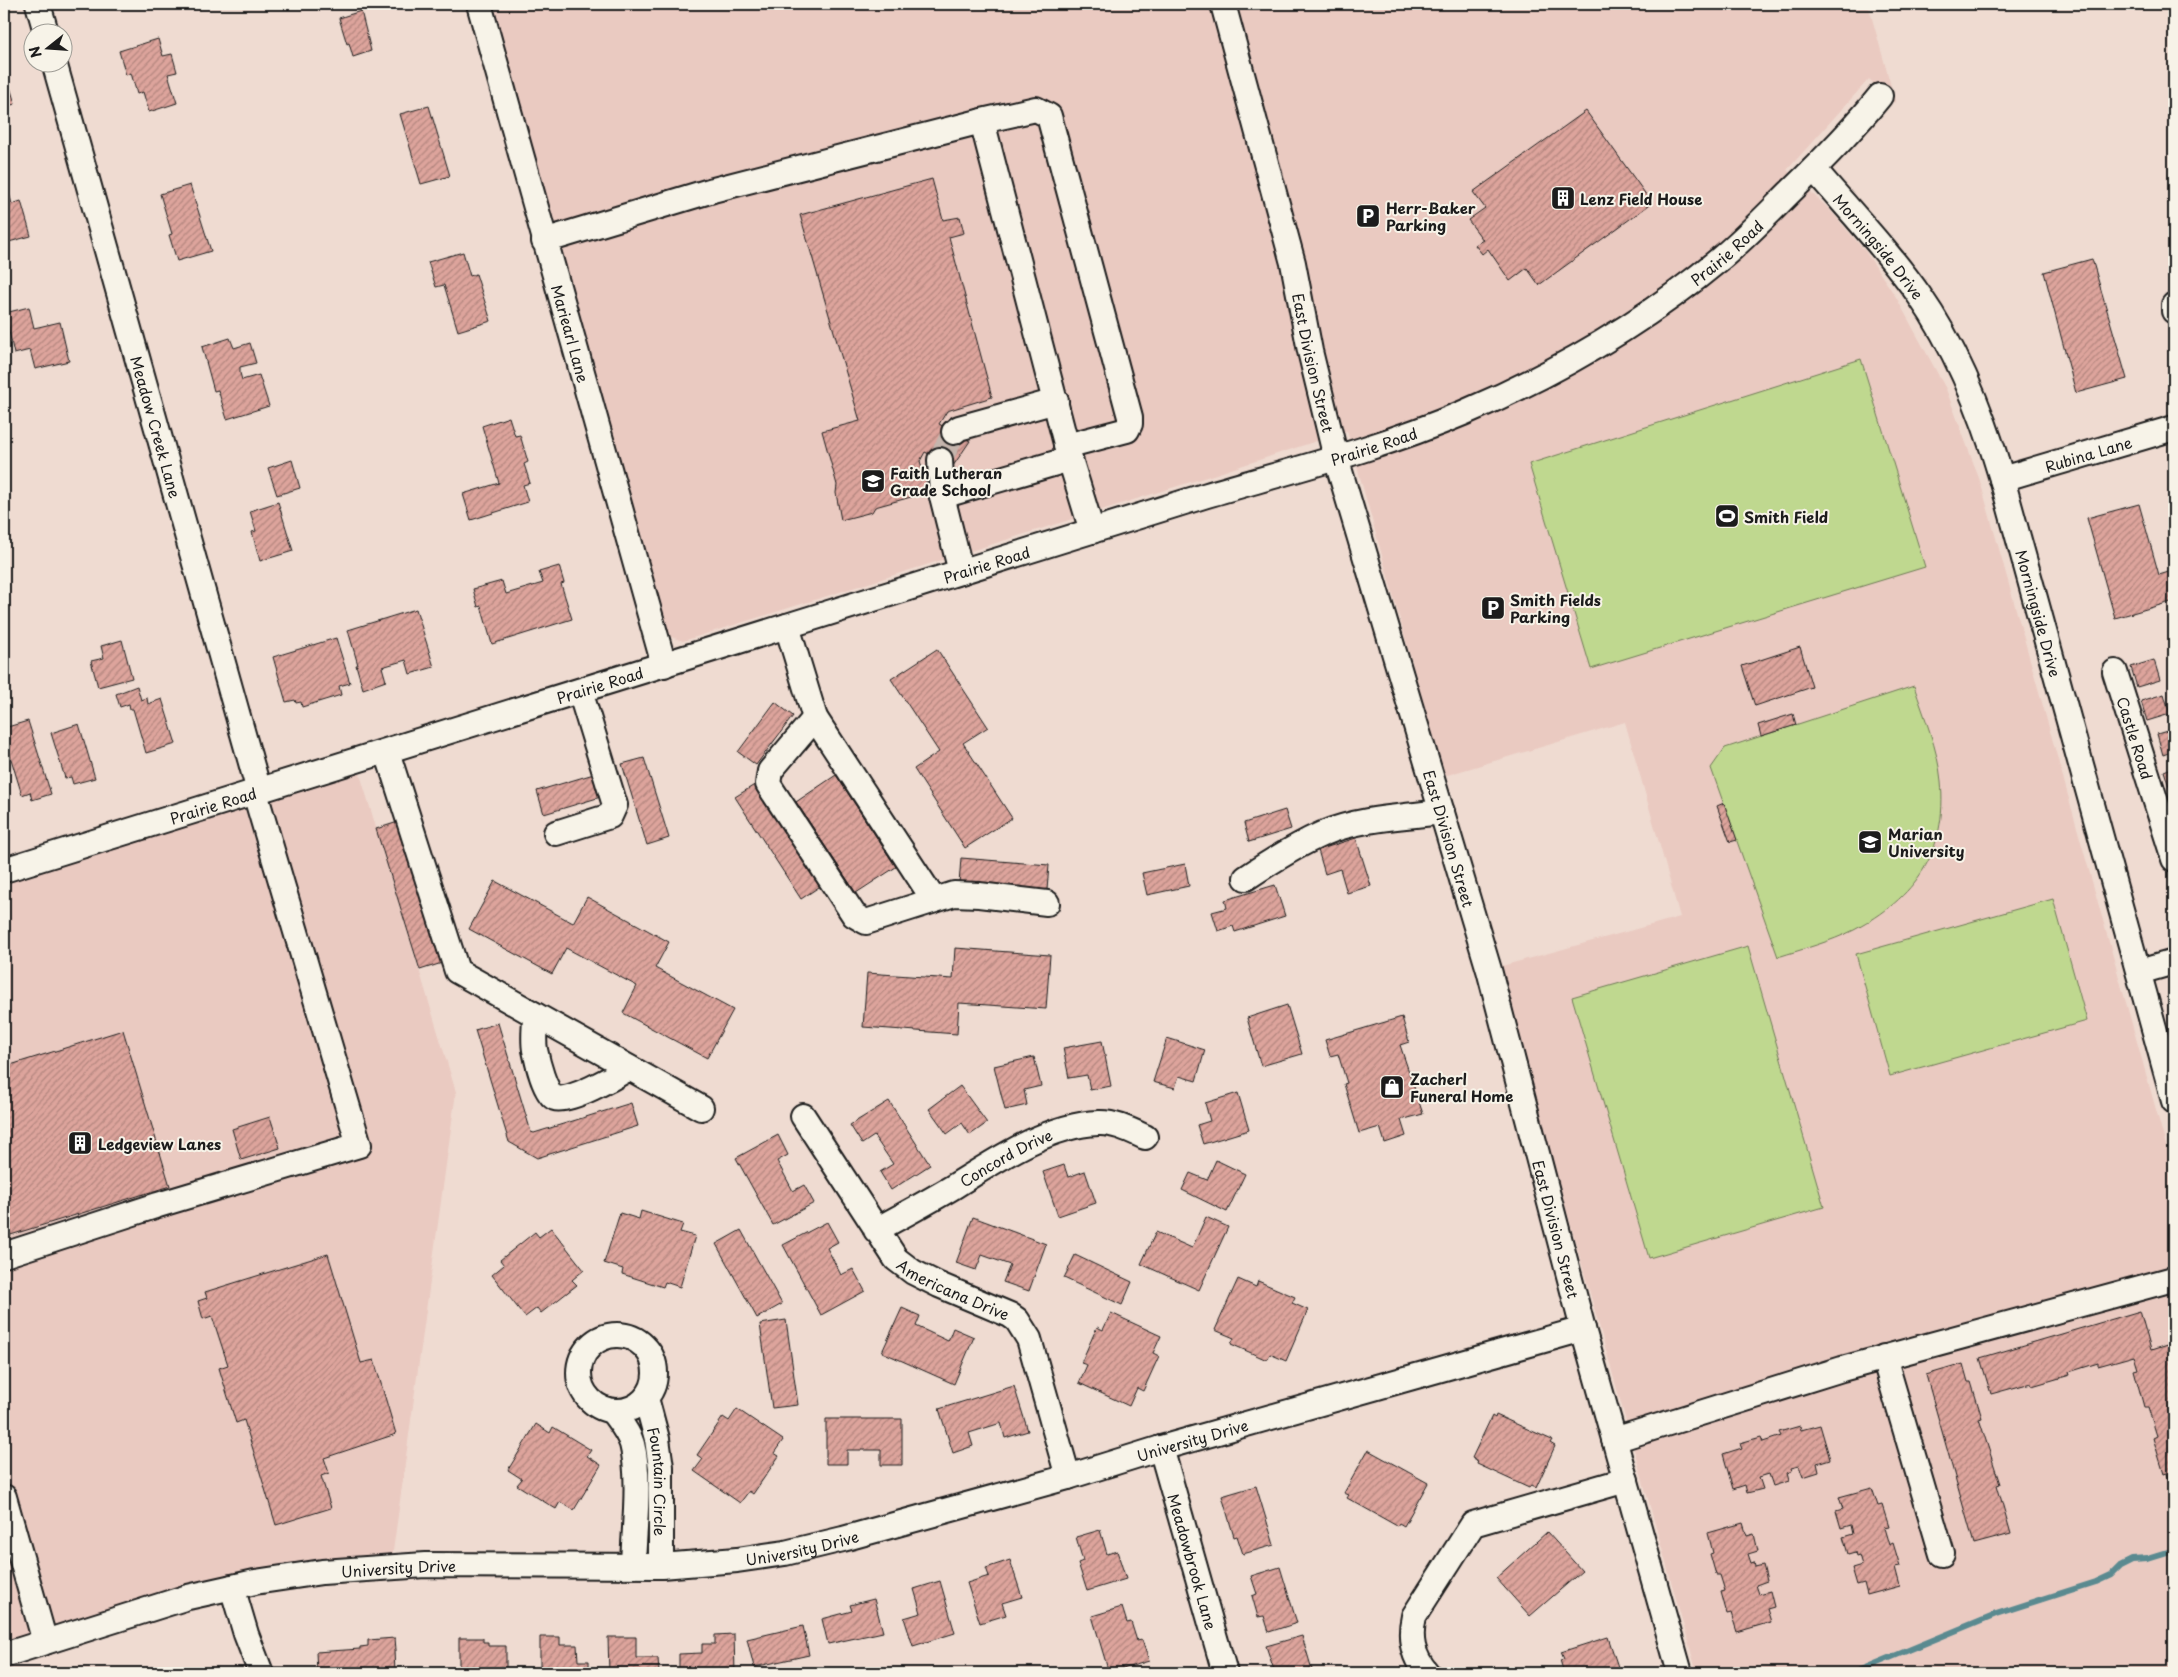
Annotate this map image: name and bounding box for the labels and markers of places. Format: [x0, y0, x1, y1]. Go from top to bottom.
building icon: Lenz Field House [1550, 185, 1576, 211]
place label: Lenz Field House [1580, 187, 1702, 210]
place label: Herr-Baker Parking [1386, 196, 1476, 236]
parking icon: Herr-Baker Parking [1355, 203, 1381, 229]
place label: Faith Lutheran Grade School [890, 461, 1002, 501]
school or university icon: Faith Lutheran Grade School [860, 468, 886, 494]
sports icon: Smith Field [1714, 503, 1740, 529]
place label: Smith Field [1744, 505, 1828, 528]
place label: Smith Fields Parking [1510, 588, 1601, 628]
parking icon: Smith Fields Parking [1480, 595, 1506, 621]
place label: Marian University [1888, 822, 1965, 862]
school or university icon: Marian University [1857, 829, 1883, 855]
place label: Zacherl Funeral Home [1410, 1067, 1513, 1107]
shop icon: Zacherl Funeral Home [1379, 1074, 1405, 1100]
building icon: Ledgeview Lanes [67, 1130, 93, 1156]
place label: Ledgeview Lanes [98, 1132, 221, 1155]

